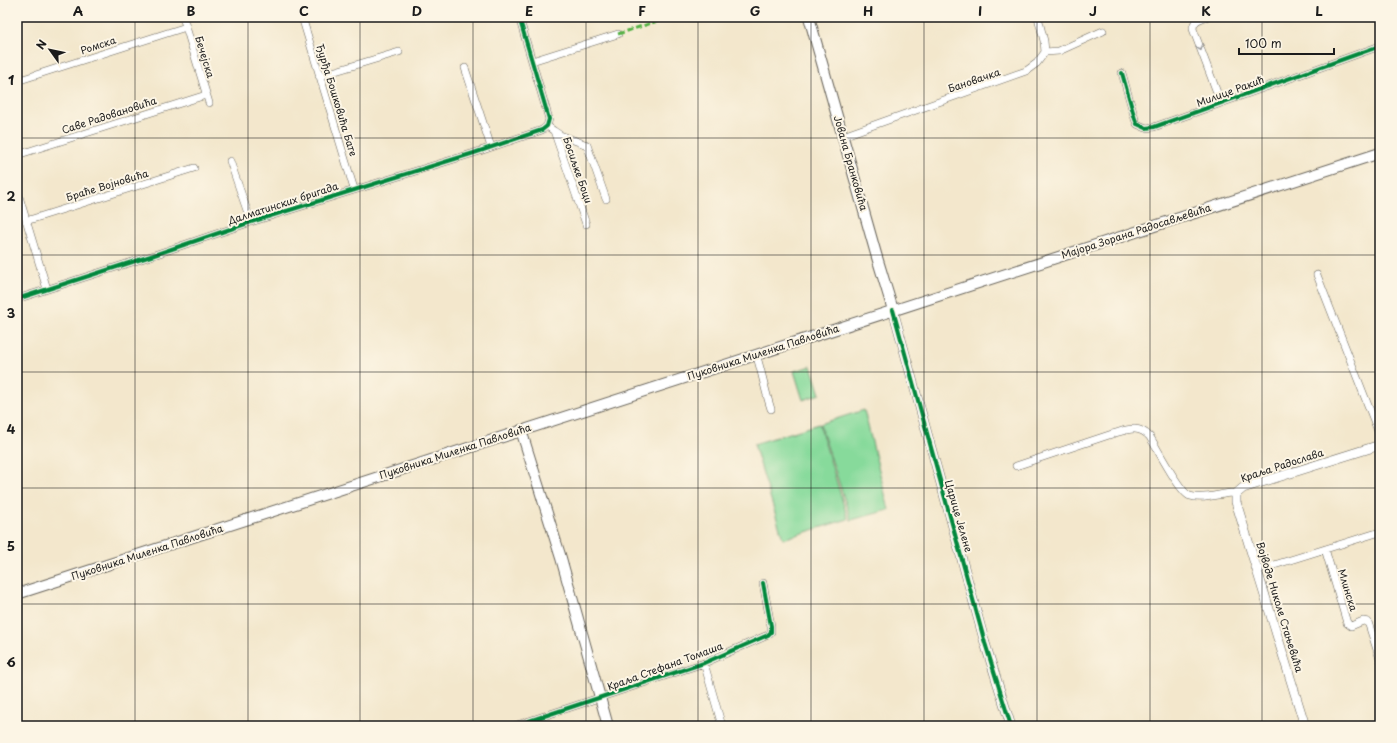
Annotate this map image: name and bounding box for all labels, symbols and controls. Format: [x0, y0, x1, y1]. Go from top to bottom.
text: A [73, 1, 83, 20]
text: B [187, 1, 196, 20]
text: C [299, 1, 309, 20]
text: D [412, 1, 422, 20]
text: E [525, 1, 533, 20]
text: F [638, 1, 646, 20]
text: G [750, 1, 760, 20]
text: H [863, 1, 873, 20]
text: I [978, 1, 982, 20]
text: J [1089, 1, 1097, 20]
text: K [1201, 1, 1211, 20]
text: L [1315, 1, 1323, 20]
north arrow [30, 30, 70, 70]
scale bar [1239, 30, 1334, 56]
street label: Ромска [78, 32, 118, 57]
street label: Бечејска [192, 34, 219, 80]
text: 100 m [1245, 34, 1282, 52]
text: N [32, 36, 51, 53]
street label: Ђурђа Бошковића Бате [312, 42, 362, 158]
one-way arrow [1195, 44, 1203, 51]
street label: Бановачка [946, 63, 1003, 95]
text: 1 [8, 70, 14, 89]
street label: Милице Ракић [1194, 71, 1266, 110]
street label: Саве Радовановића [60, 92, 159, 137]
street label: Јована Бранковића [831, 113, 872, 213]
street label: Босиљке Боци [560, 135, 597, 205]
street label: Браће Војновића [64, 165, 150, 204]
street label: Далматинских бригада [225, 177, 341, 228]
text: 2 [6, 186, 16, 205]
street label: Мајора Зорана Радосављевића [1059, 199, 1213, 262]
text: 3 [7, 303, 16, 322]
street label: Пуковника Миленка Павловића [685, 320, 842, 384]
text: 4 [7, 419, 16, 438]
street label: Пуковника Миленка Павловића [377, 419, 534, 483]
street label: Краља Радослава [1238, 444, 1326, 485]
street label: Царице Јелене [942, 478, 977, 554]
street label: Пуковника Миленка Павловића [69, 520, 226, 584]
text: 5 [7, 536, 15, 555]
street label: Војводе Николе Стањевића [1253, 540, 1308, 675]
street label: Млинска [1335, 567, 1362, 614]
street label: Краља Стефана Томаша [605, 637, 725, 693]
text: 6 [6, 652, 16, 671]

